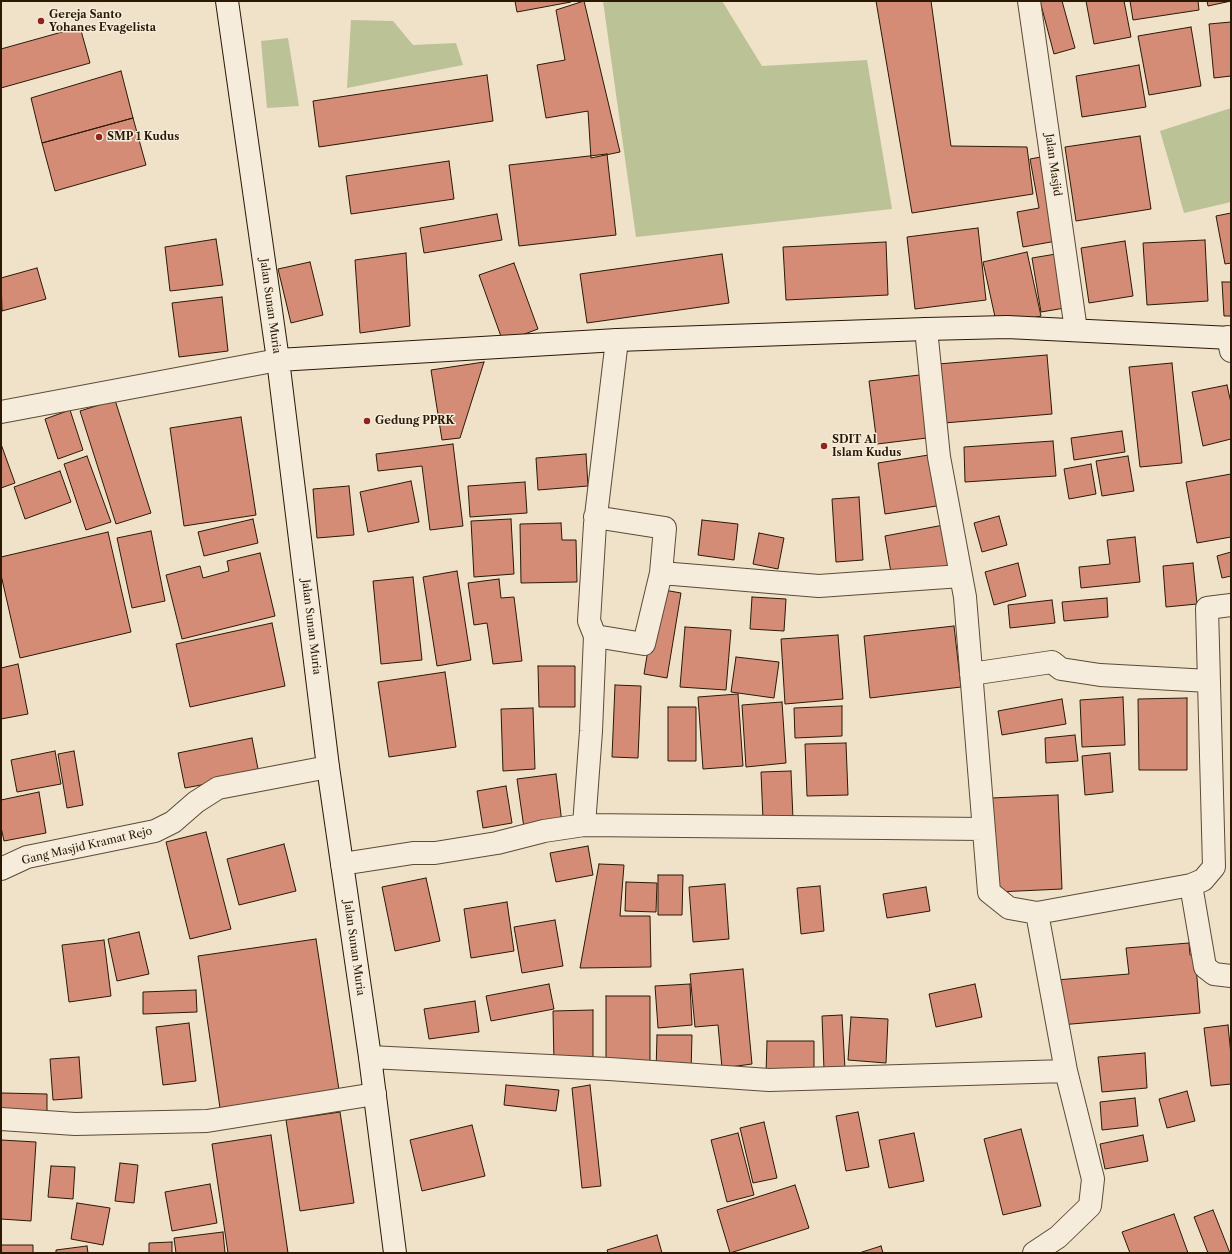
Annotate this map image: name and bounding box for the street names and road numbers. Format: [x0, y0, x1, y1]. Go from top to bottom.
street label: Jalan Masjid [1042, 133, 1064, 197]
street label: Jalan Sunan Muria [257, 258, 283, 354]
street label: Jalan Sunan Muria [299, 579, 323, 675]
street label: Gang Masjid Kramat Rejo [20, 825, 154, 867]
street label: Jalan Sunan Muria [341, 900, 367, 996]

